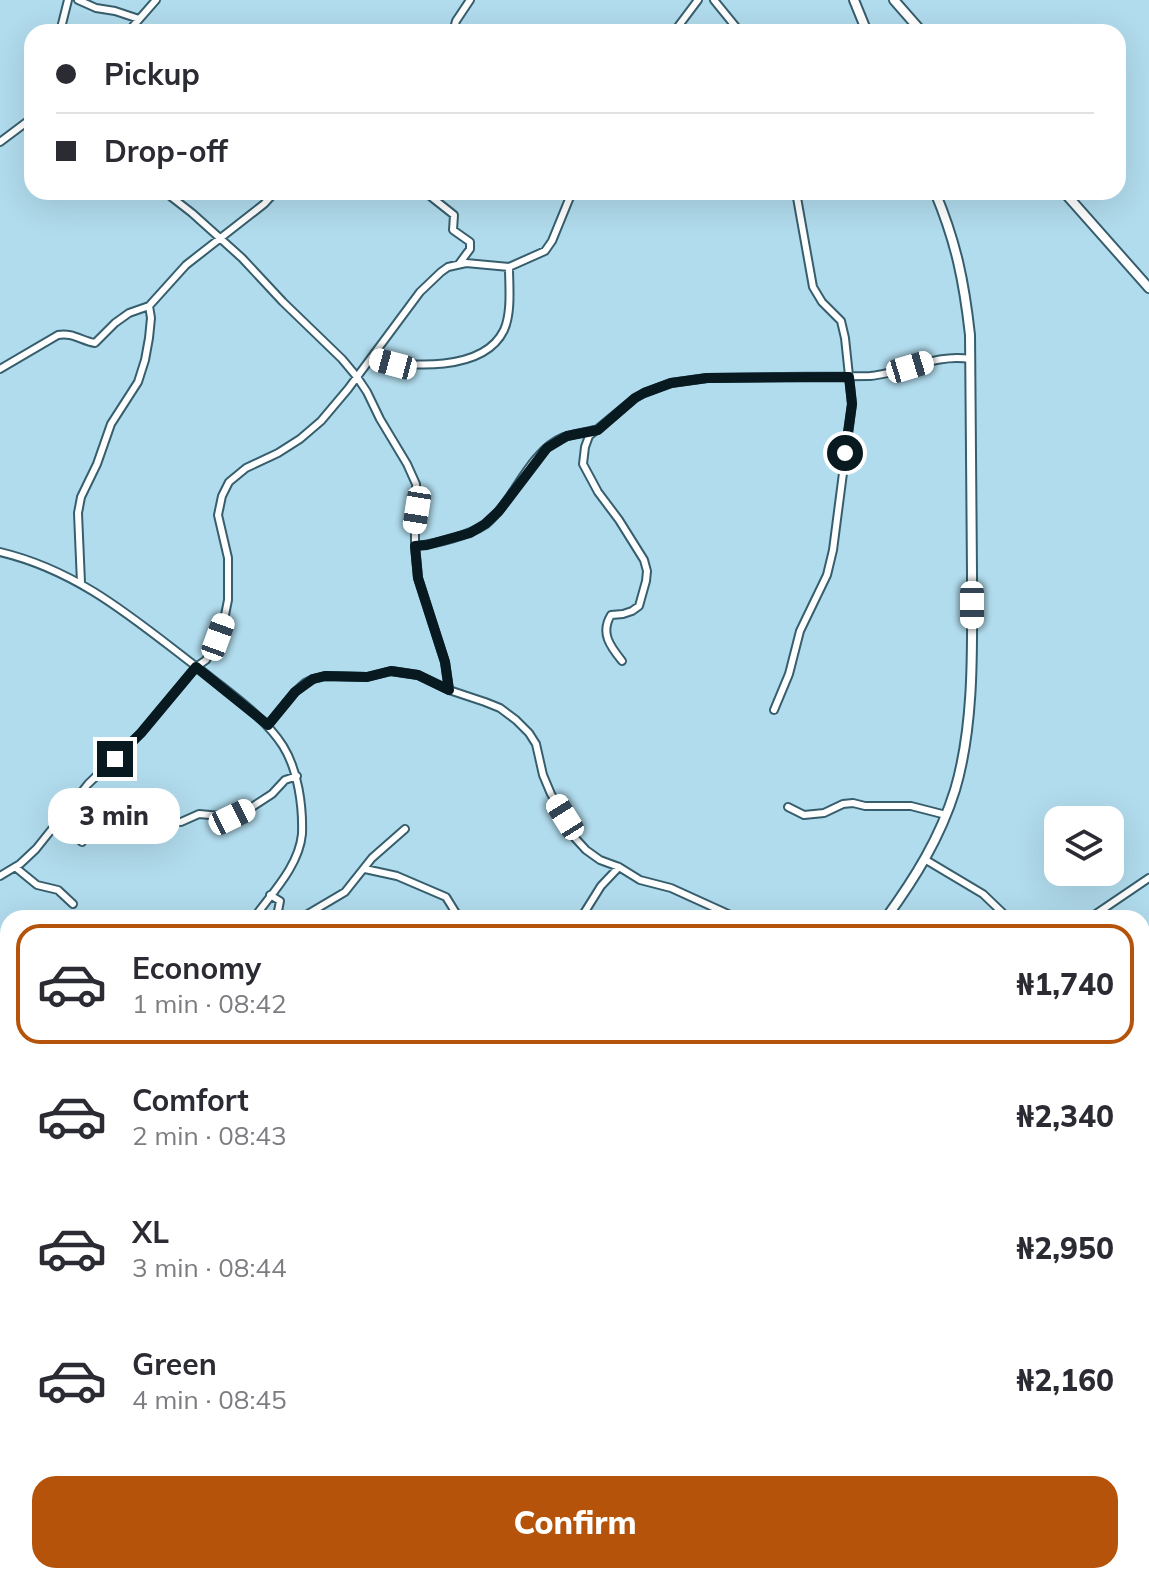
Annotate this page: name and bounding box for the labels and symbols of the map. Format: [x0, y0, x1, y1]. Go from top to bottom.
car [367, 346, 419, 382]
car [884, 349, 936, 385]
route start [827, 435, 863, 471]
car [401, 484, 433, 536]
car [960, 581, 984, 629]
car [199, 610, 237, 664]
route end [97, 741, 133, 777]
callout: 3 min [49, 787, 181, 843]
car [542, 790, 588, 844]
car [205, 796, 259, 838]

